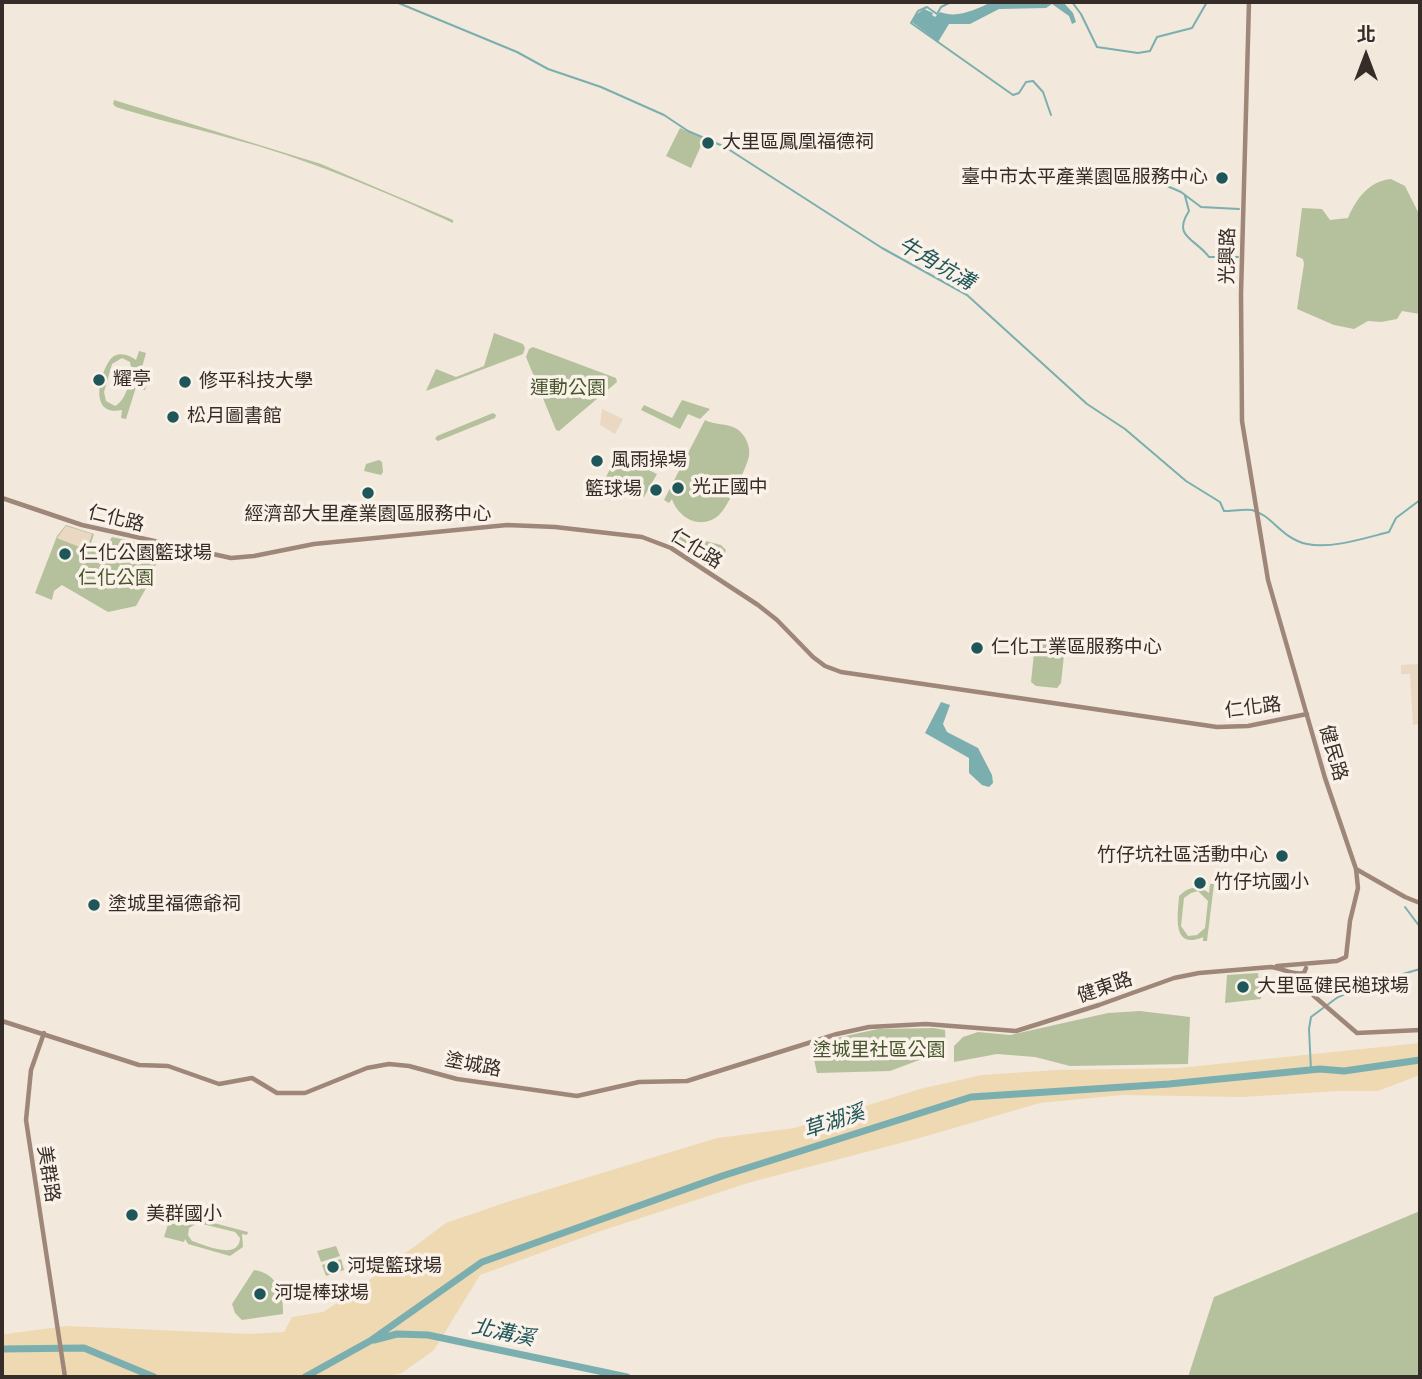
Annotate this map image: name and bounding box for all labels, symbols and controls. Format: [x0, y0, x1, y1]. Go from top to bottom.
north arrow [1331, 21, 1401, 91]
text: 北 [1356, 23, 1376, 46]
place label: 大里區鳳凰福德祠 [722, 132, 874, 154]
marker: 大里區鳳凰福德祠 [700, 135, 716, 151]
place label: 臺中市太平產業園區服務中心 [961, 167, 1208, 189]
marker: 臺中市太平產業園區服務中心 [1214, 170, 1230, 186]
street label: 光興路 [1216, 227, 1240, 285]
water label: 牛角坑溝 [893, 232, 979, 296]
place label: 耀亭 [113, 369, 151, 391]
place label: 修平科技大學 [199, 371, 313, 393]
marker: 耀亭 [91, 372, 107, 388]
marker: 修平科技大學 [177, 374, 193, 390]
park label: 運動公園 [530, 378, 606, 400]
place label: 松月圖書館 [187, 406, 282, 428]
marker: 松月圖書館 [165, 409, 181, 425]
place label: 風雨操場 [611, 450, 687, 472]
marker: 風雨操場 [589, 453, 605, 469]
place label: 光正國中 [692, 477, 768, 499]
place label: 籃球場 [585, 479, 642, 501]
marker: 光正國中 [670, 480, 686, 496]
marker: 籃球場 [648, 482, 664, 498]
marker: 經濟部大里產業園區服務中心 [360, 485, 376, 501]
street label: 仁化路 [86, 501, 146, 537]
place label: 經濟部大里產業園區服務中心 [245, 504, 491, 526]
street label: 仁化路 [666, 524, 726, 574]
place label: 仁化公園籃球場 [79, 543, 212, 565]
marker: 仁化公園籃球場 [57, 546, 73, 562]
park label: 仁化公園 [78, 568, 154, 590]
place label: 仁化工業區服務中心 [991, 637, 1162, 659]
marker: 仁化工業區服務中心 [969, 640, 985, 656]
street label: 仁化路 [1223, 693, 1283, 723]
street label: 健民路 [1314, 722, 1352, 784]
place label: 竹仔坑社區活動中心 [1097, 845, 1268, 867]
marker: 竹仔坑社區活動中心 [1274, 848, 1290, 864]
place label: 竹仔坑國小 [1214, 872, 1309, 894]
marker: 竹仔坑國小 [1192, 875, 1208, 891]
place label: 塗城里福德爺祠 [108, 894, 241, 916]
marker: 塗城里福德爺祠 [86, 897, 102, 913]
street label: 健東路 [1074, 968, 1136, 1008]
place label: 大里區健民槌球場 [1257, 976, 1409, 998]
marker: 大里區健民槌球場 [1235, 979, 1251, 995]
park label: 塗城里社區公園 [813, 1040, 945, 1062]
street label: 塗城路 [443, 1048, 503, 1082]
water label: 草湖溪 [800, 1100, 868, 1144]
street label: 美群路 [32, 1144, 64, 1204]
place label: 美群國小 [146, 1204, 222, 1226]
marker: 美群國小 [124, 1207, 140, 1223]
place label: 河堤籃球場 [347, 1256, 442, 1278]
marker: 河堤籃球場 [325, 1259, 341, 1275]
place label: 河堤棒球場 [274, 1283, 369, 1305]
marker: 河堤棒球場 [252, 1286, 268, 1302]
water label: 北溝溪 [470, 1314, 536, 1352]

